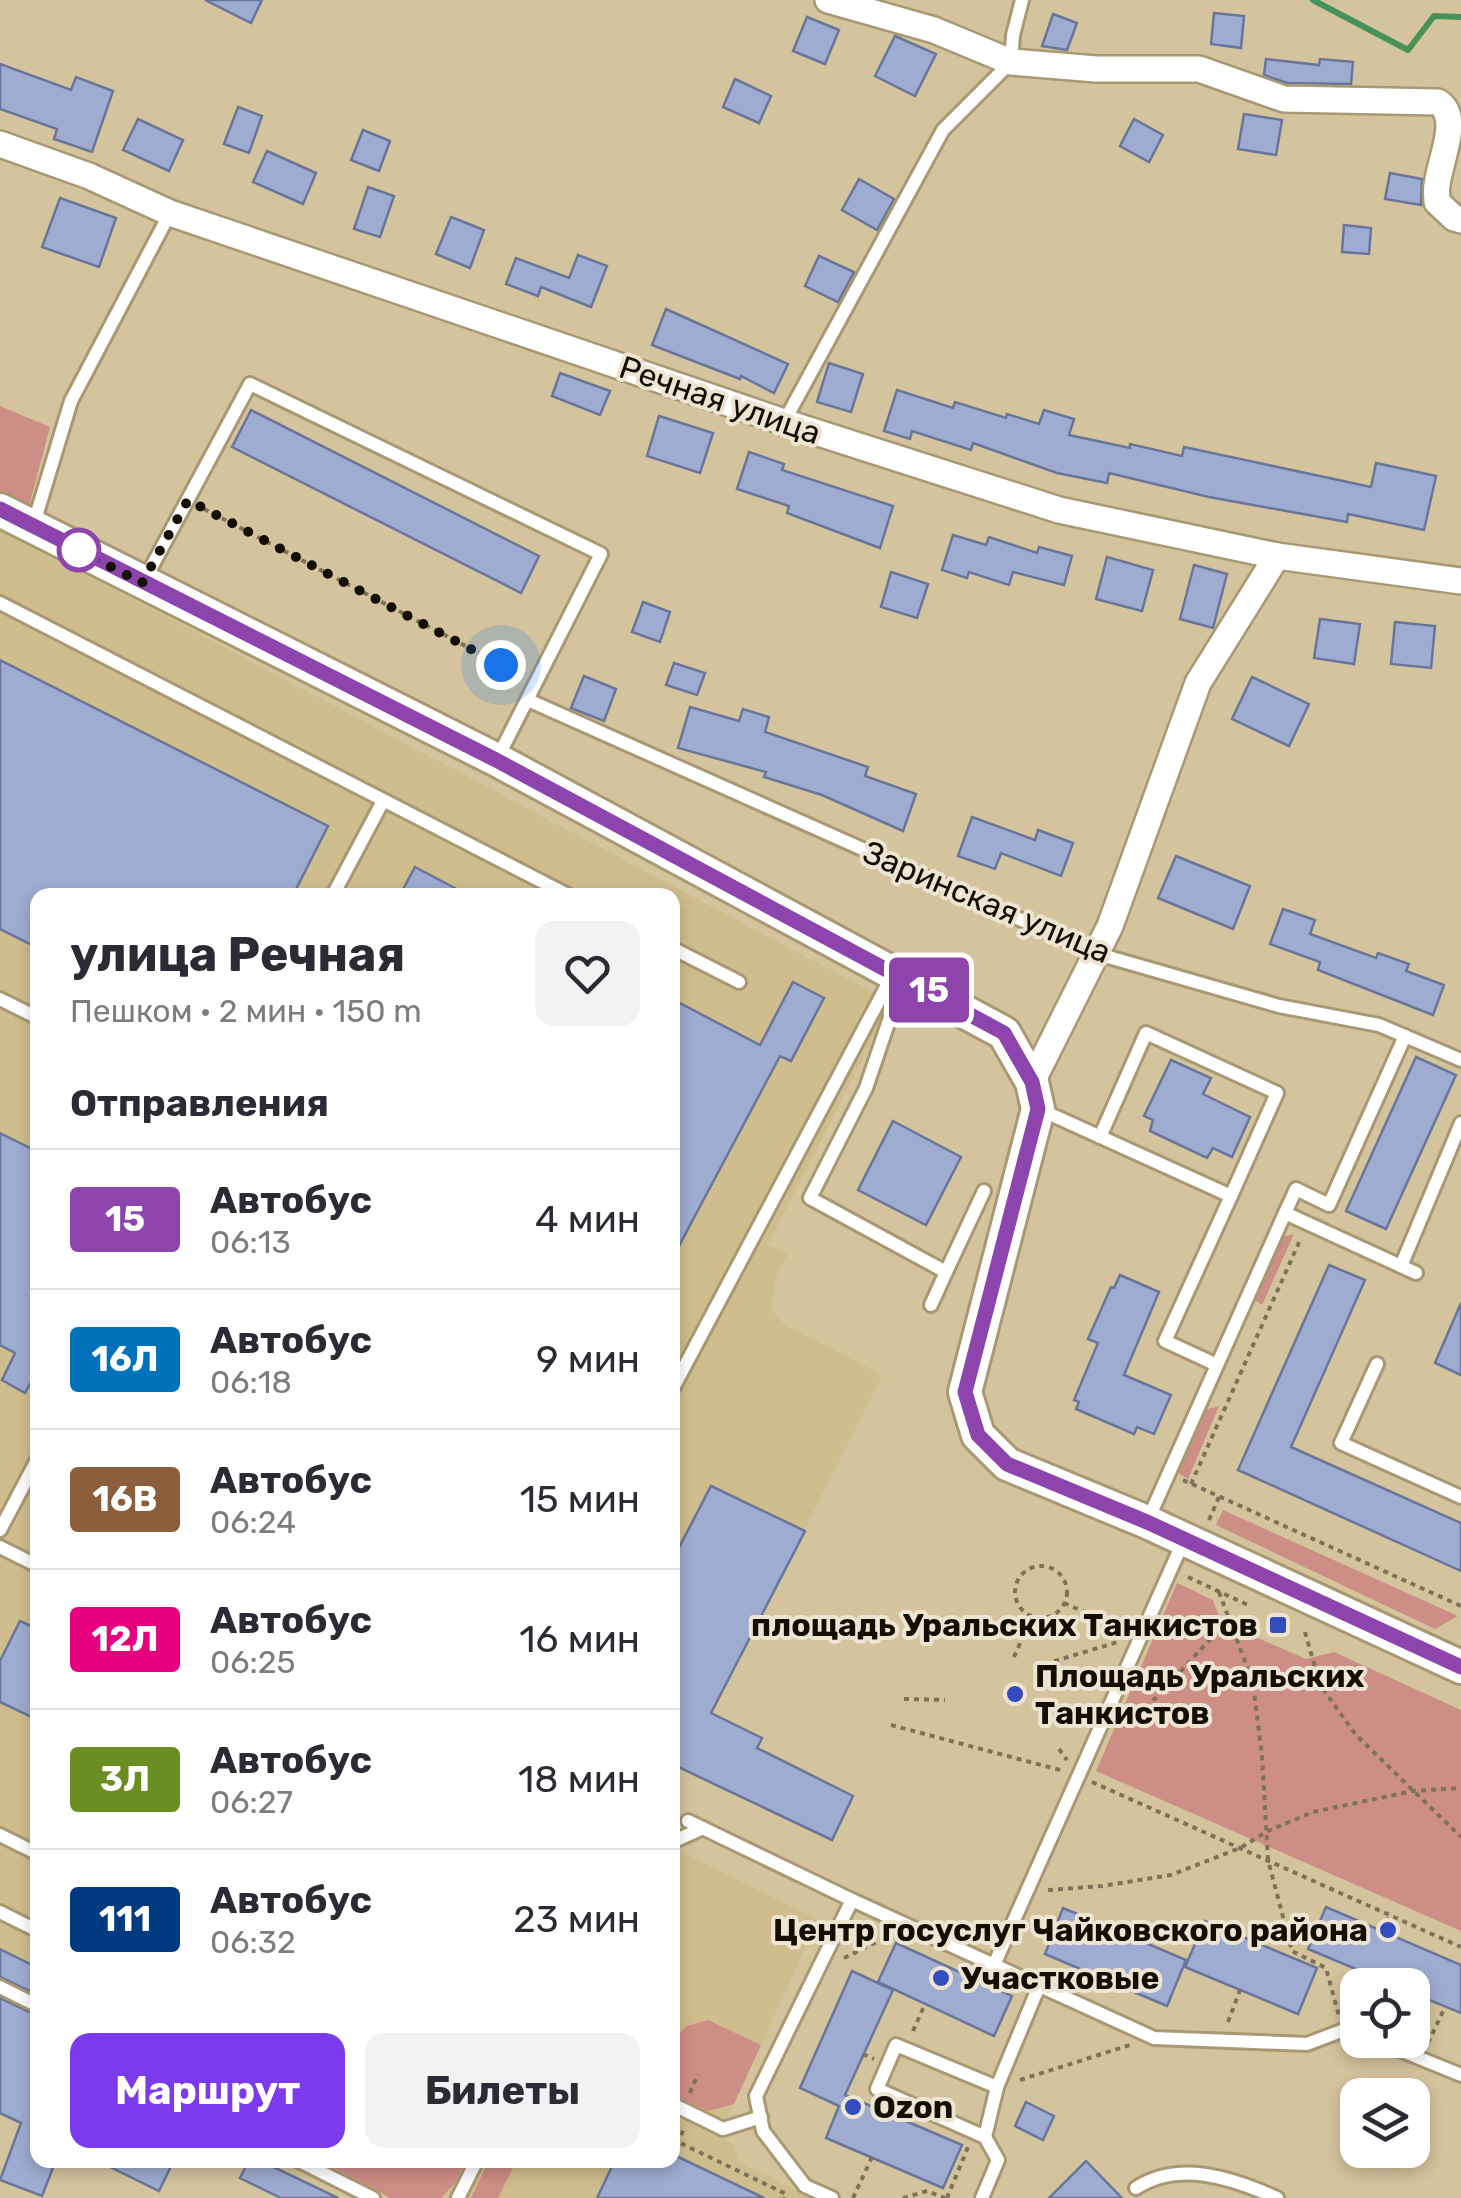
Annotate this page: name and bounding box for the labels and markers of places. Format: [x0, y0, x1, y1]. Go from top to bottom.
unlabelled marker [58, 529, 100, 571]
place label: площадь Уральских Танкистов [751, 1606, 1258, 1644]
marker: площадь Уральских Танкистов [1267, 1614, 1289, 1636]
place label: Площадь Уральских Танкистов [1035, 1657, 1364, 1732]
marker: Площадь Уральских Танкистов [1004, 1683, 1026, 1705]
place label: Центр госуслуг Чайковского района [773, 1911, 1368, 1949]
marker: Центр госуслуг Чайковского района [1377, 1919, 1399, 1941]
place label: Участковые [961, 1959, 1159, 1997]
marker: Участковые [930, 1967, 952, 1989]
place label: Ozon [873, 2088, 953, 2126]
marker: Ozon [842, 2096, 864, 2118]

